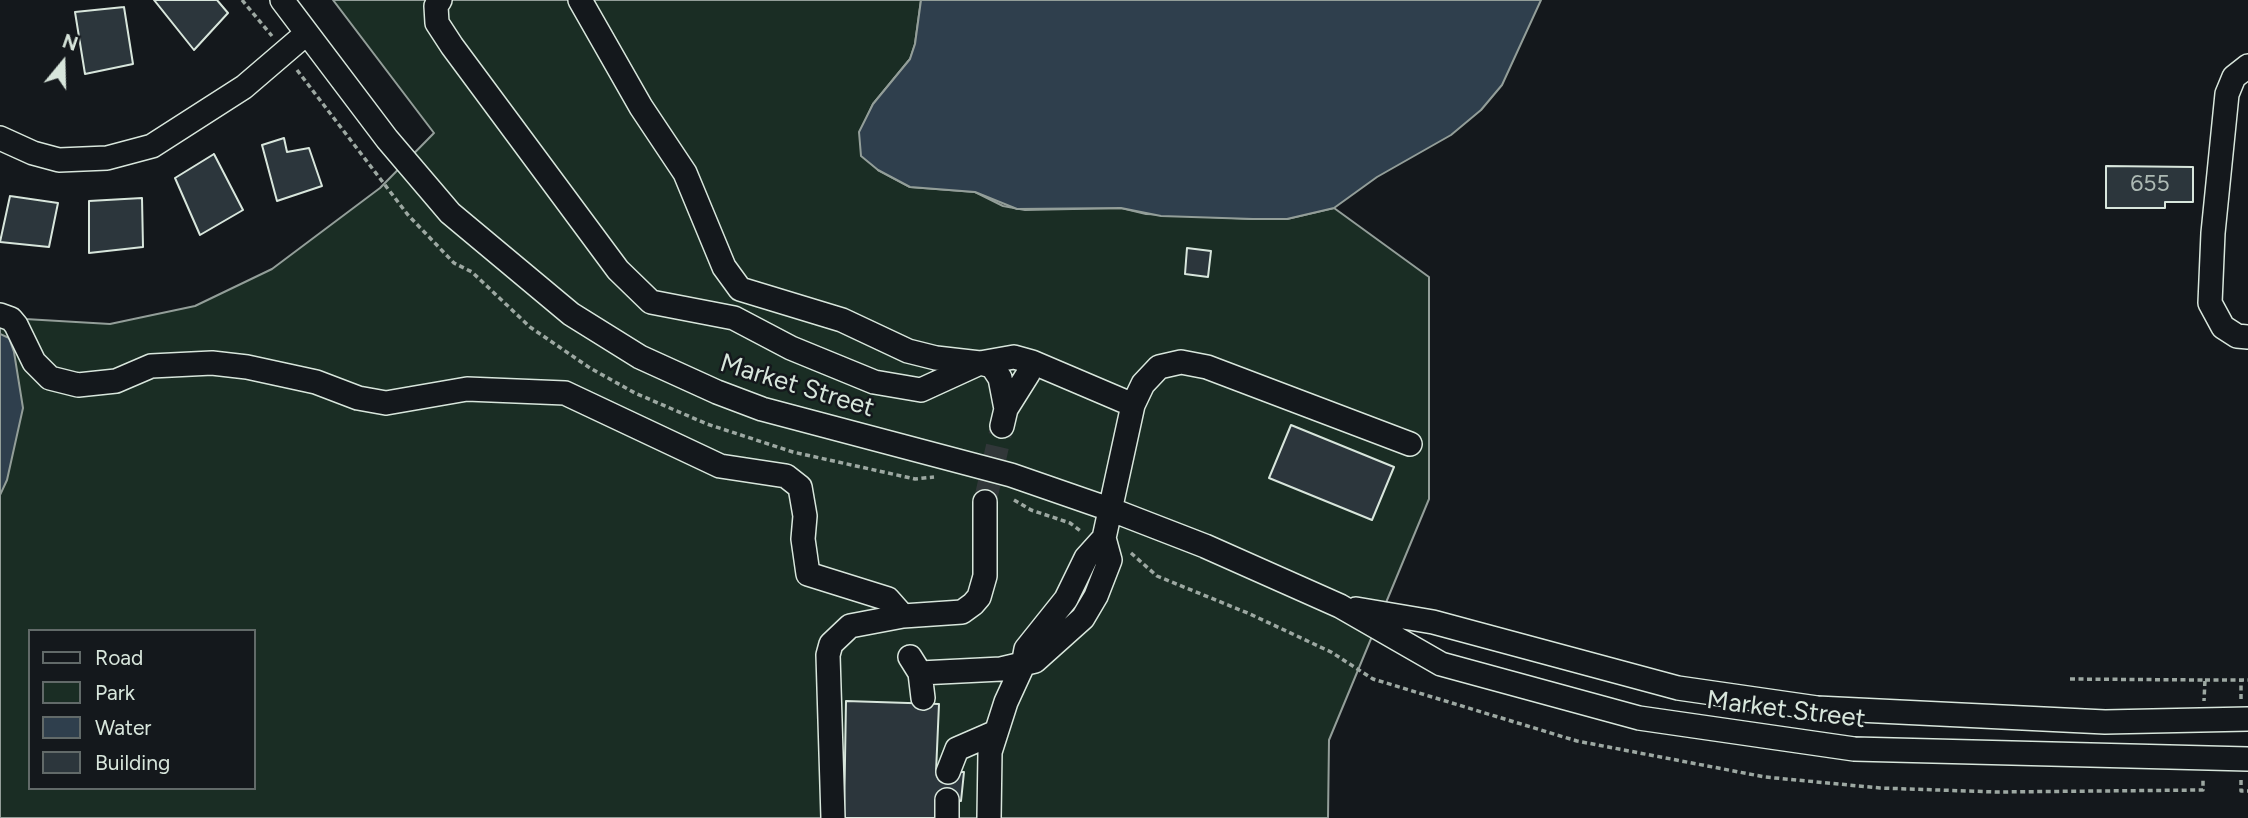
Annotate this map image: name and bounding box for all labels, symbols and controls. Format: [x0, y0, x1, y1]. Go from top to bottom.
north arrow [28, 28, 98, 98]
text: N [59, 29, 81, 56]
house number: 655 [2130, 170, 2170, 198]
street label: Market Street [716, 348, 878, 424]
legend [28, 629, 256, 790]
text: Road [95, 645, 143, 670]
text: Park [95, 680, 135, 705]
street label: Market Street [1705, 685, 1867, 735]
text: Water [95, 715, 151, 740]
text: Building [95, 750, 170, 775]

